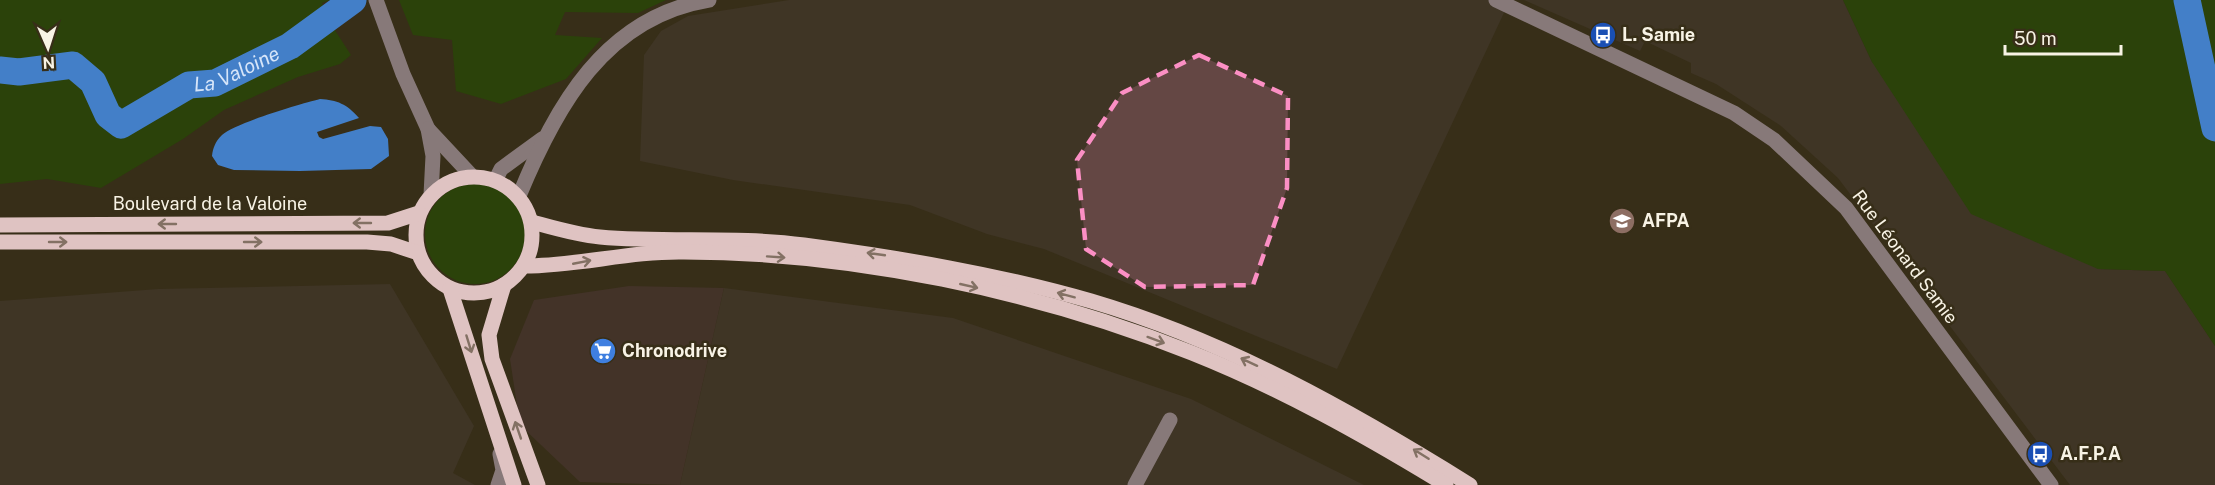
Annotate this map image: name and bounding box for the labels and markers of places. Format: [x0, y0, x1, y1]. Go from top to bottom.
bus stop icon: L. Samie [1588, 20, 1618, 50]
place label: L. Samie [1622, 24, 1695, 45]
school or university icon: AFPA [1607, 206, 1637, 236]
place label: AFPA [1642, 210, 1690, 231]
supermarket icon: Chronodrive [588, 336, 618, 366]
place label: Chronodrive [622, 340, 727, 361]
bus stop icon: A.F.P.A [2025, 439, 2055, 469]
place label: A.F.P.A [2060, 443, 2121, 464]

